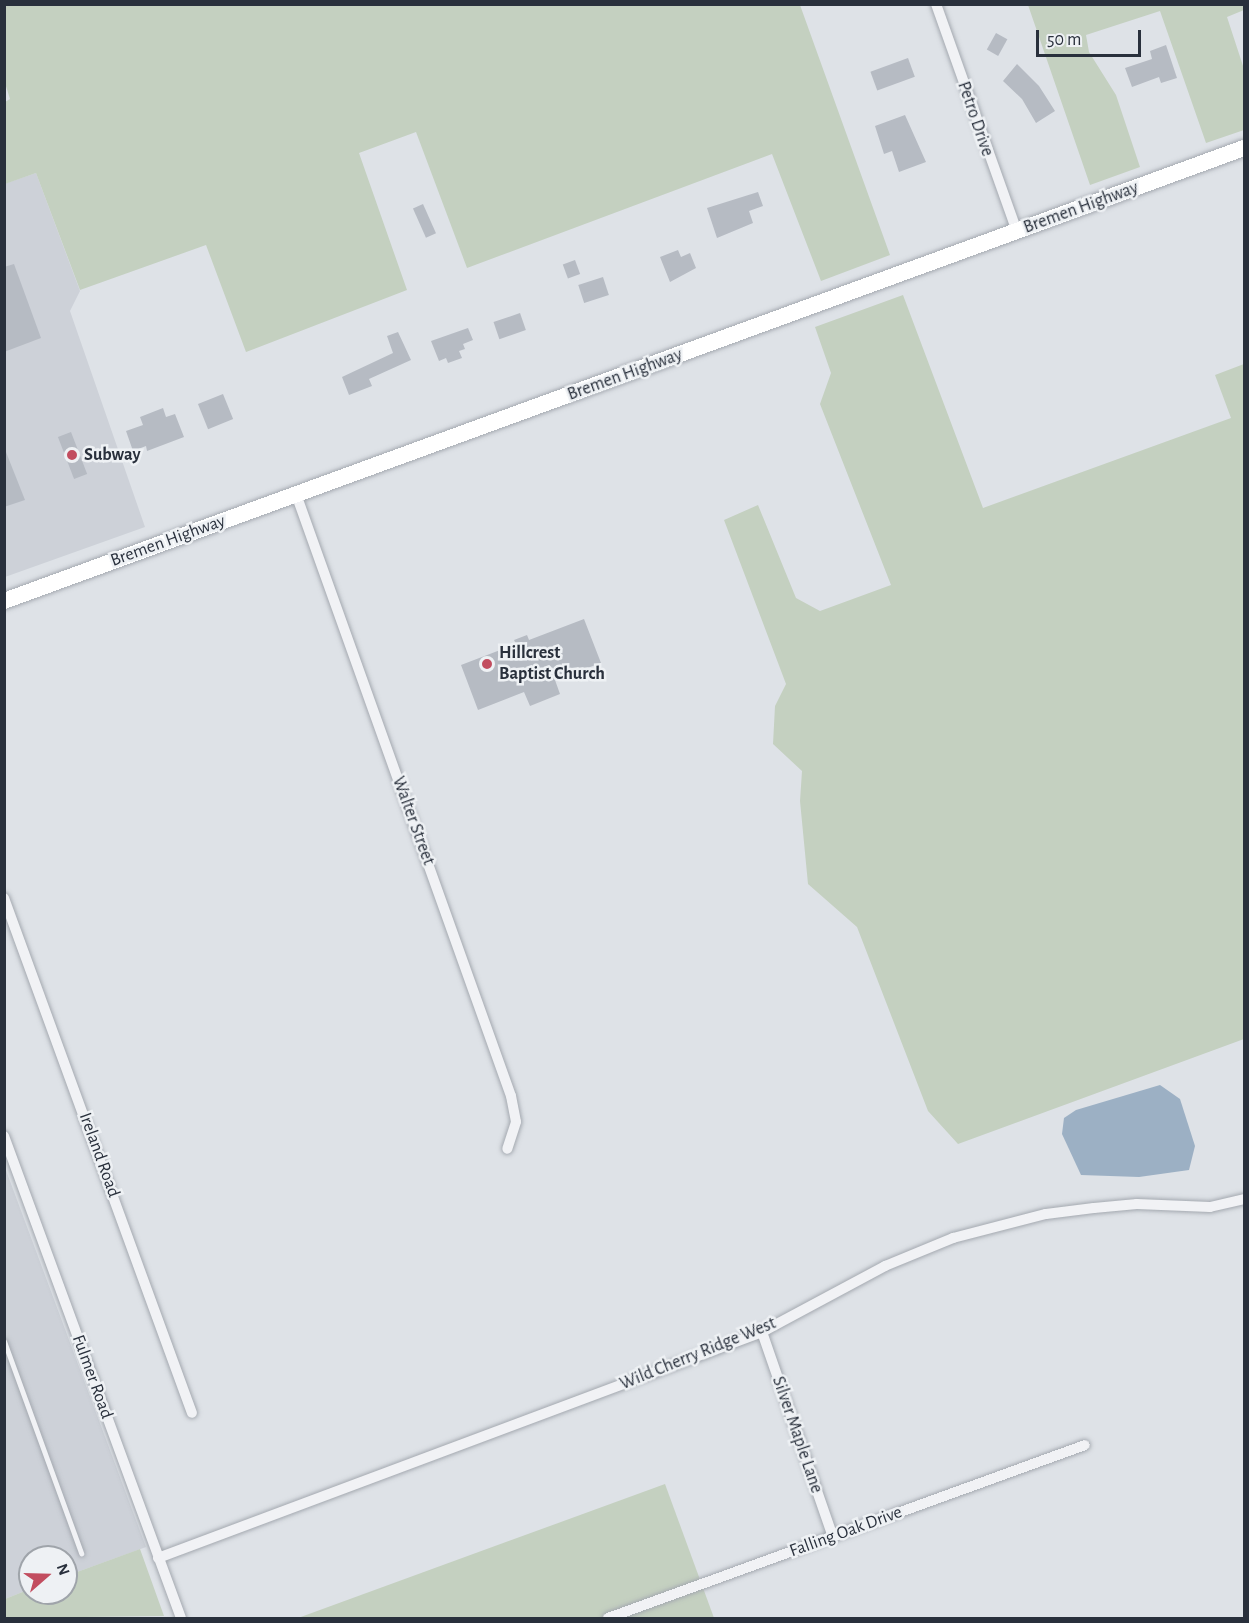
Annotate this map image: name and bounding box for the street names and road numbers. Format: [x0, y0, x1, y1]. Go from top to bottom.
street label: Petro Drive [952, 79, 998, 159]
street label: Bremen Highway [1021, 177, 1141, 239]
street label: Bremen Highway [565, 344, 685, 406]
street label: Bremen Highway [108, 510, 228, 572]
street label: Walter Street [387, 774, 439, 868]
street label: Ireland Road [74, 1110, 124, 1200]
street label: Wild Cherry Ridge West [617, 1313, 779, 1395]
street label: Fulmer Road [67, 1332, 117, 1422]
street label: Silver Maple Lane [767, 1374, 827, 1496]
street label: Falling Oak Drive [787, 1502, 905, 1562]

